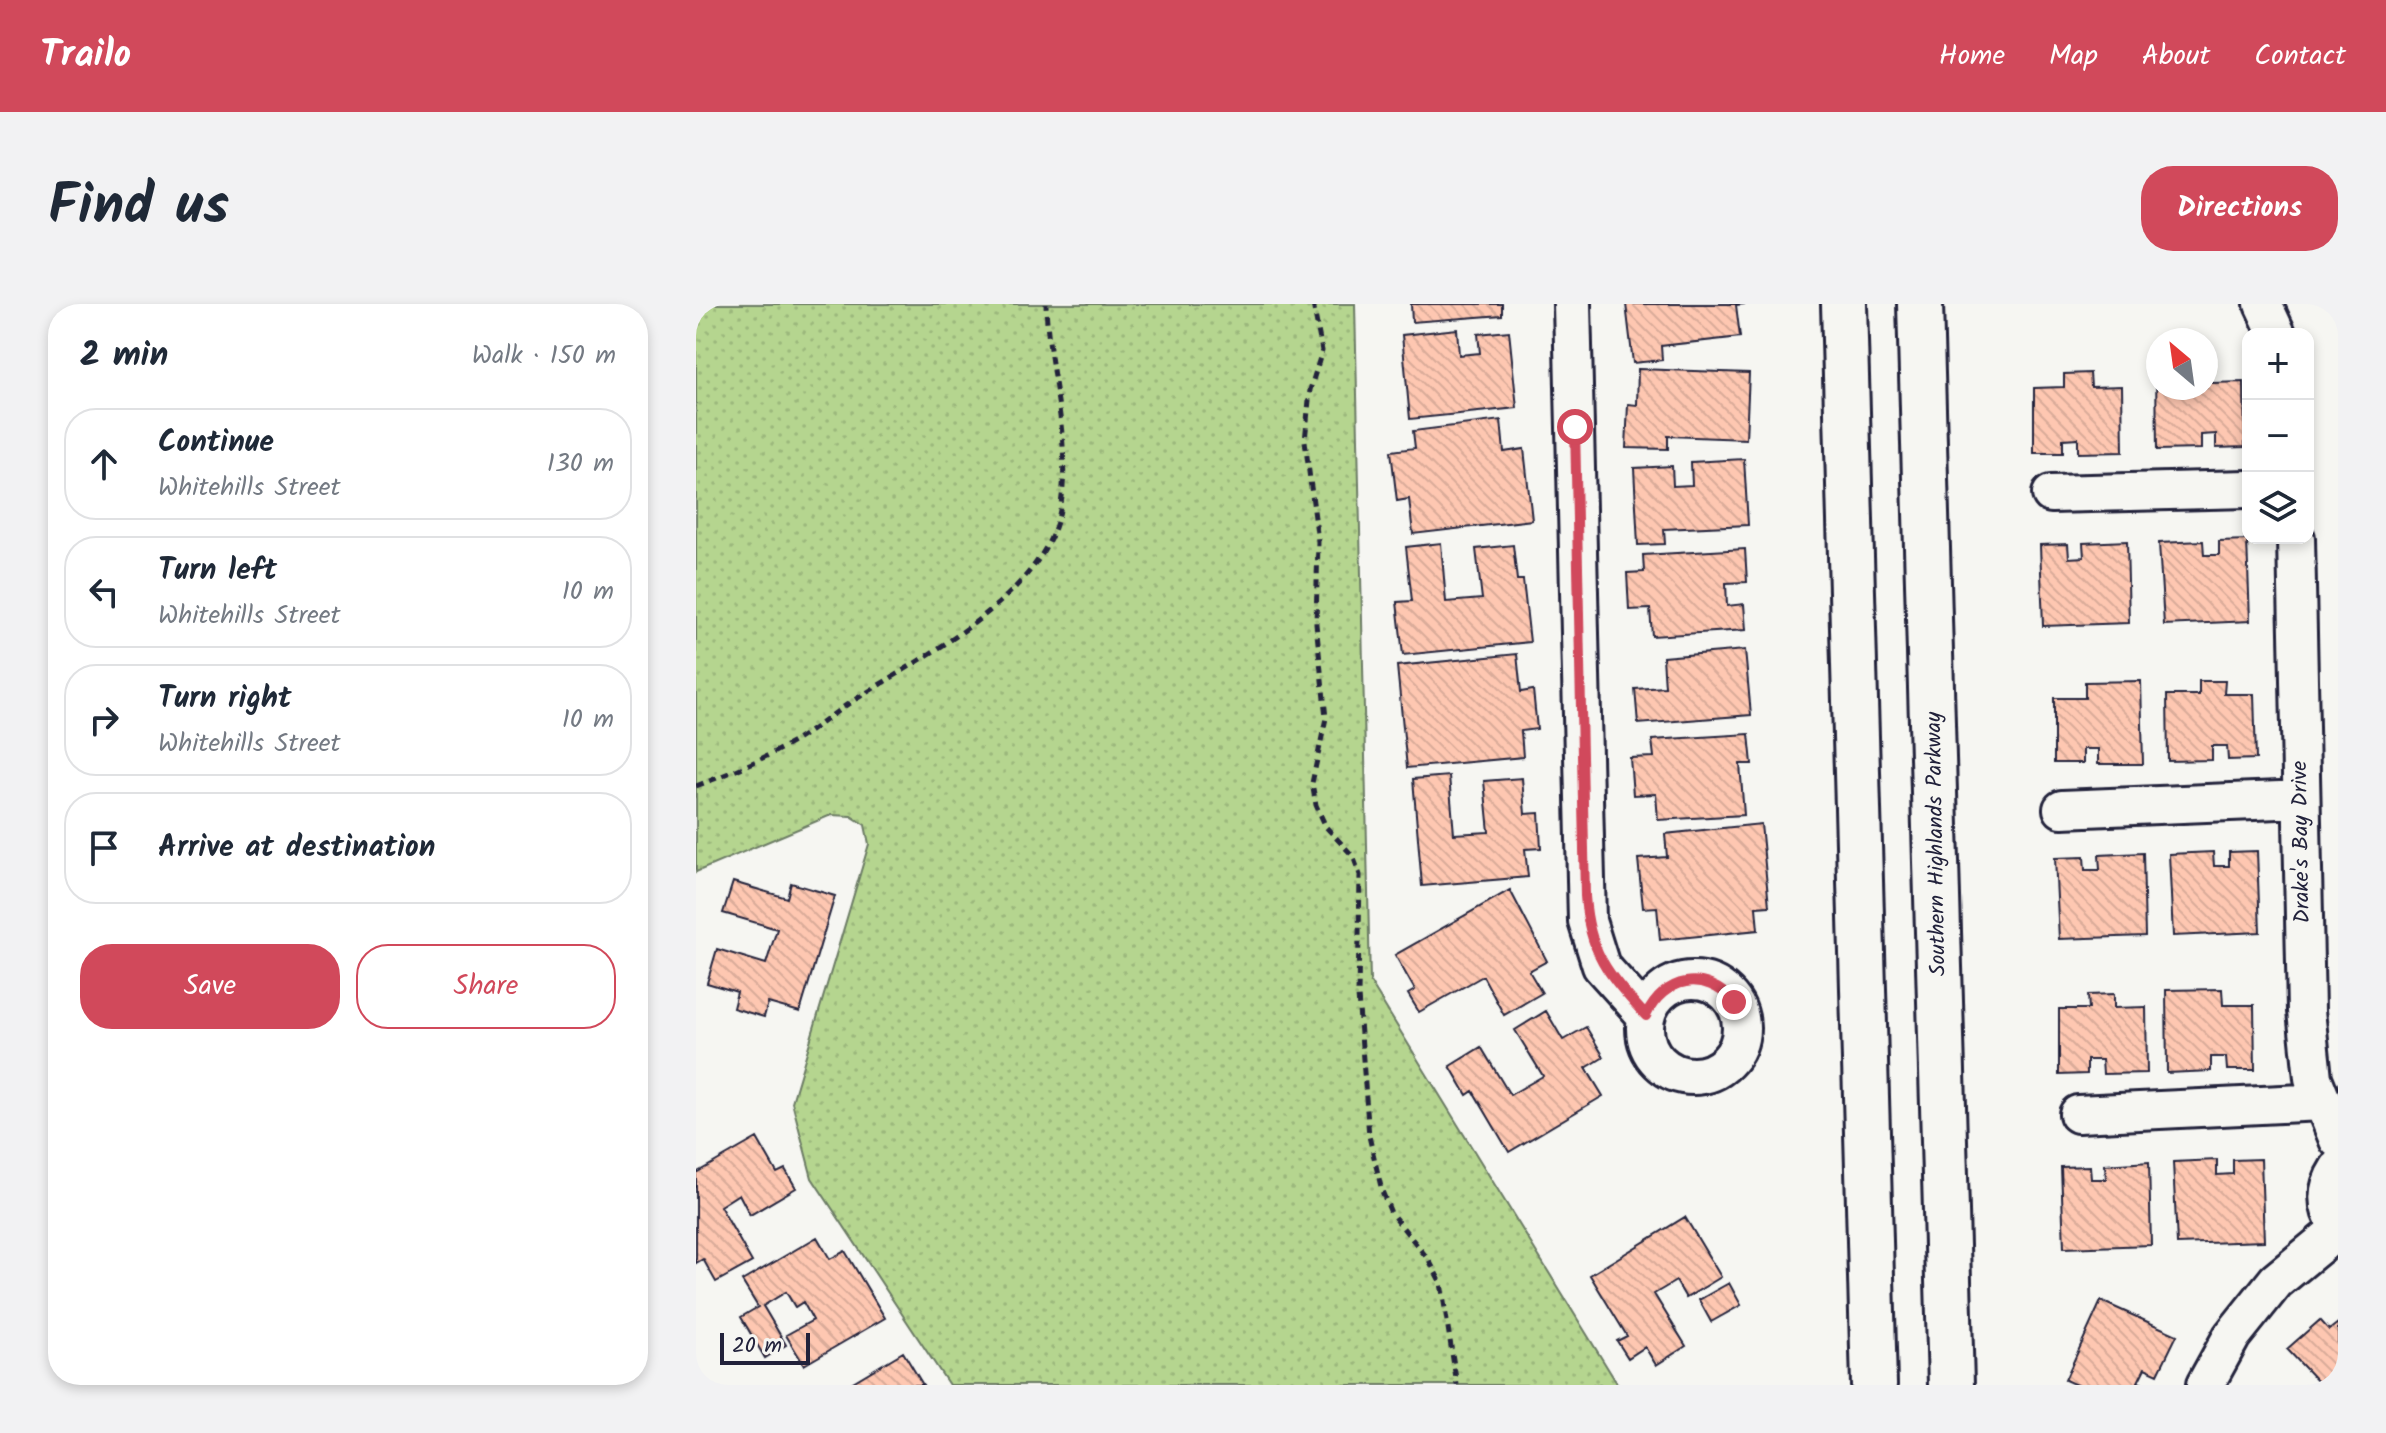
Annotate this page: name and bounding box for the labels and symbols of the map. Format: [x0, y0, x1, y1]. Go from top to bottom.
north arrow [2146, 328, 2218, 400]
route start [1557, 409, 1593, 445]
street label: Southern Highlands Parkway [1917, 711, 1957, 976]
street label: Drake's Bay Drive [2283, 760, 2321, 924]
route end [1716, 984, 1752, 1020]
scale bar [720, 1329, 810, 1365]

